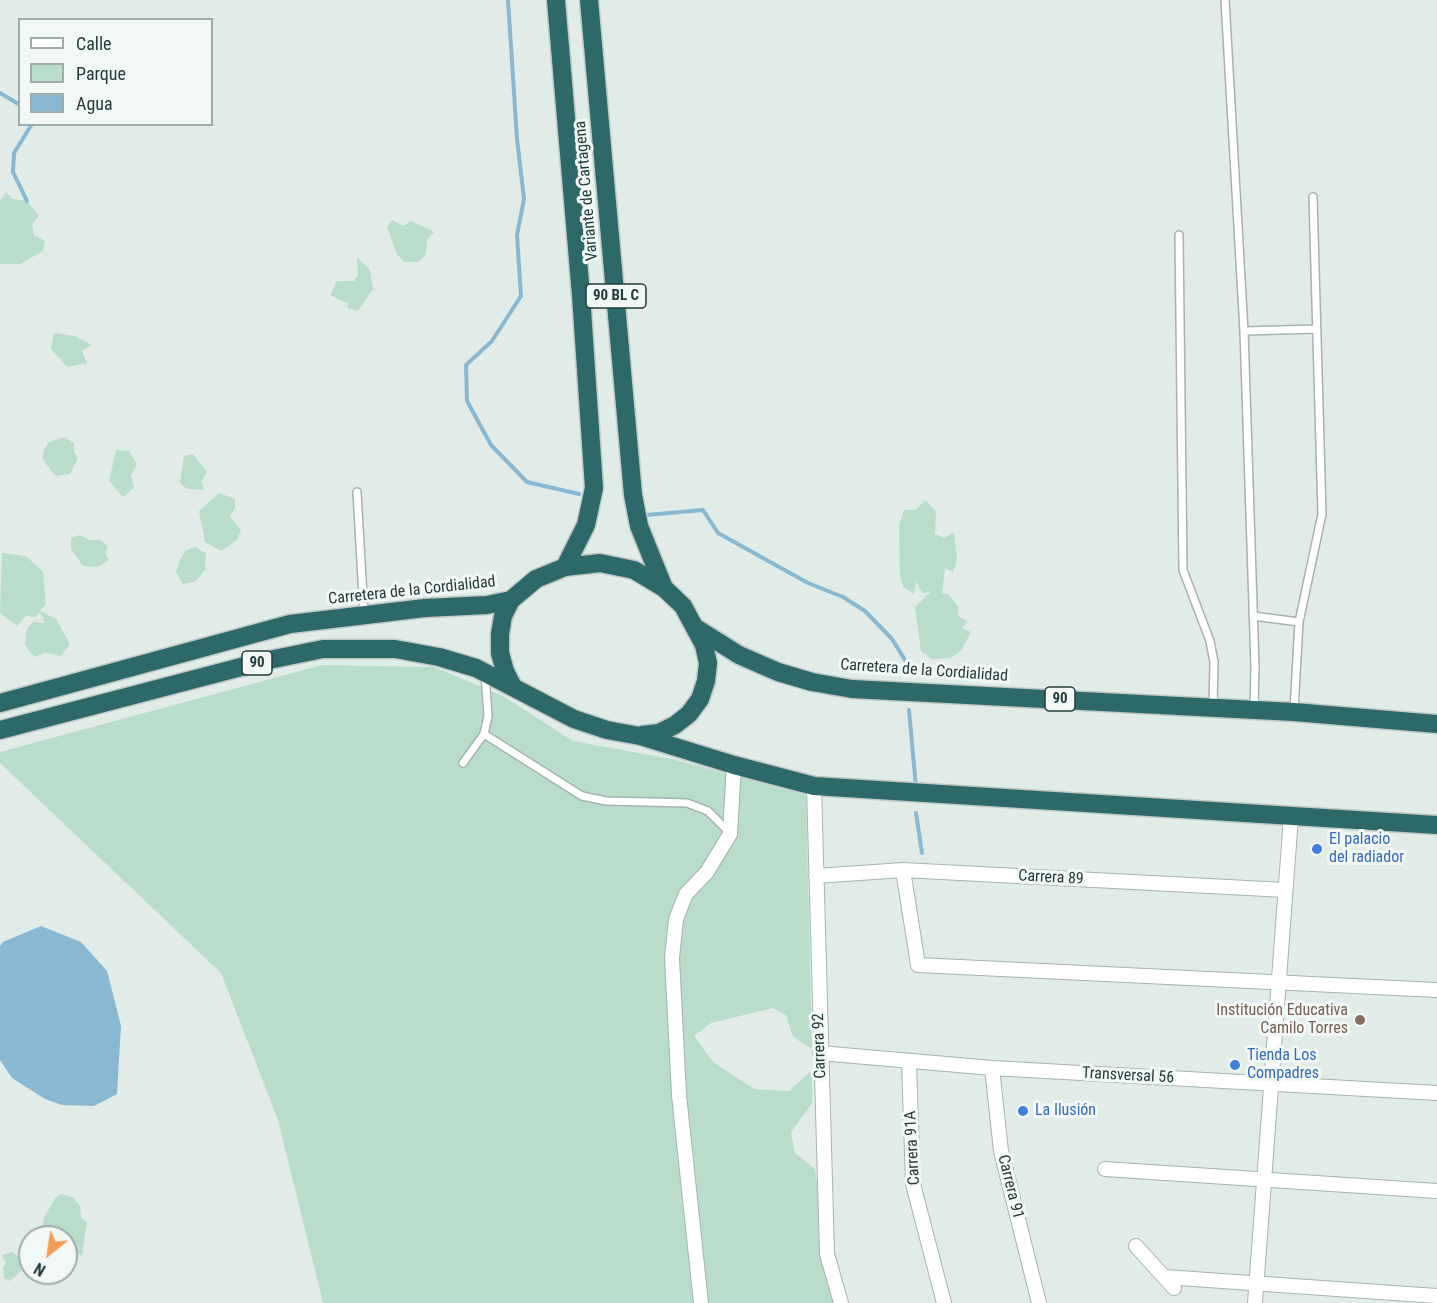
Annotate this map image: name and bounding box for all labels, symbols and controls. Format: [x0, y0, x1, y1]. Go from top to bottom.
legend [18, 18, 213, 126]
text: Calle [76, 33, 112, 54]
text: Parque [76, 63, 126, 84]
text: Agua [76, 93, 113, 114]
street label: Variante de Cartagena [571, 120, 603, 262]
road number: 90 BL C [586, 284, 646, 308]
street label: Carretera de la Cordialidad [327, 573, 497, 609]
road number: 90 [242, 651, 272, 675]
street label: Carretera de la Cordialidad [839, 656, 1009, 686]
road number: 90 [1045, 687, 1075, 711]
place label: El palacio del radiador [1329, 830, 1404, 868]
marker: El palacio del radiador [1310, 842, 1324, 856]
street label: Carrera 89 [1018, 867, 1084, 889]
place label: Institución Educativa Camilo Torres [1216, 1001, 1348, 1039]
street label: Carrera 92 [809, 1013, 831, 1079]
marker: Institución Educativa Camilo Torres [1353, 1013, 1367, 1027]
place label: Tienda Los Compadres [1247, 1046, 1319, 1084]
marker: Tienda Los Compadres [1228, 1058, 1242, 1072]
street label: Transversal 56 [1081, 1064, 1175, 1088]
place label: La Ilusión [1035, 1101, 1096, 1121]
marker: La Ilusión [1016, 1104, 1030, 1118]
street label: Carrera 91A [901, 1110, 925, 1186]
street label: Carrera 91 [993, 1153, 1027, 1221]
north arrow [18, 1225, 78, 1285]
text: N [31, 1259, 49, 1280]

